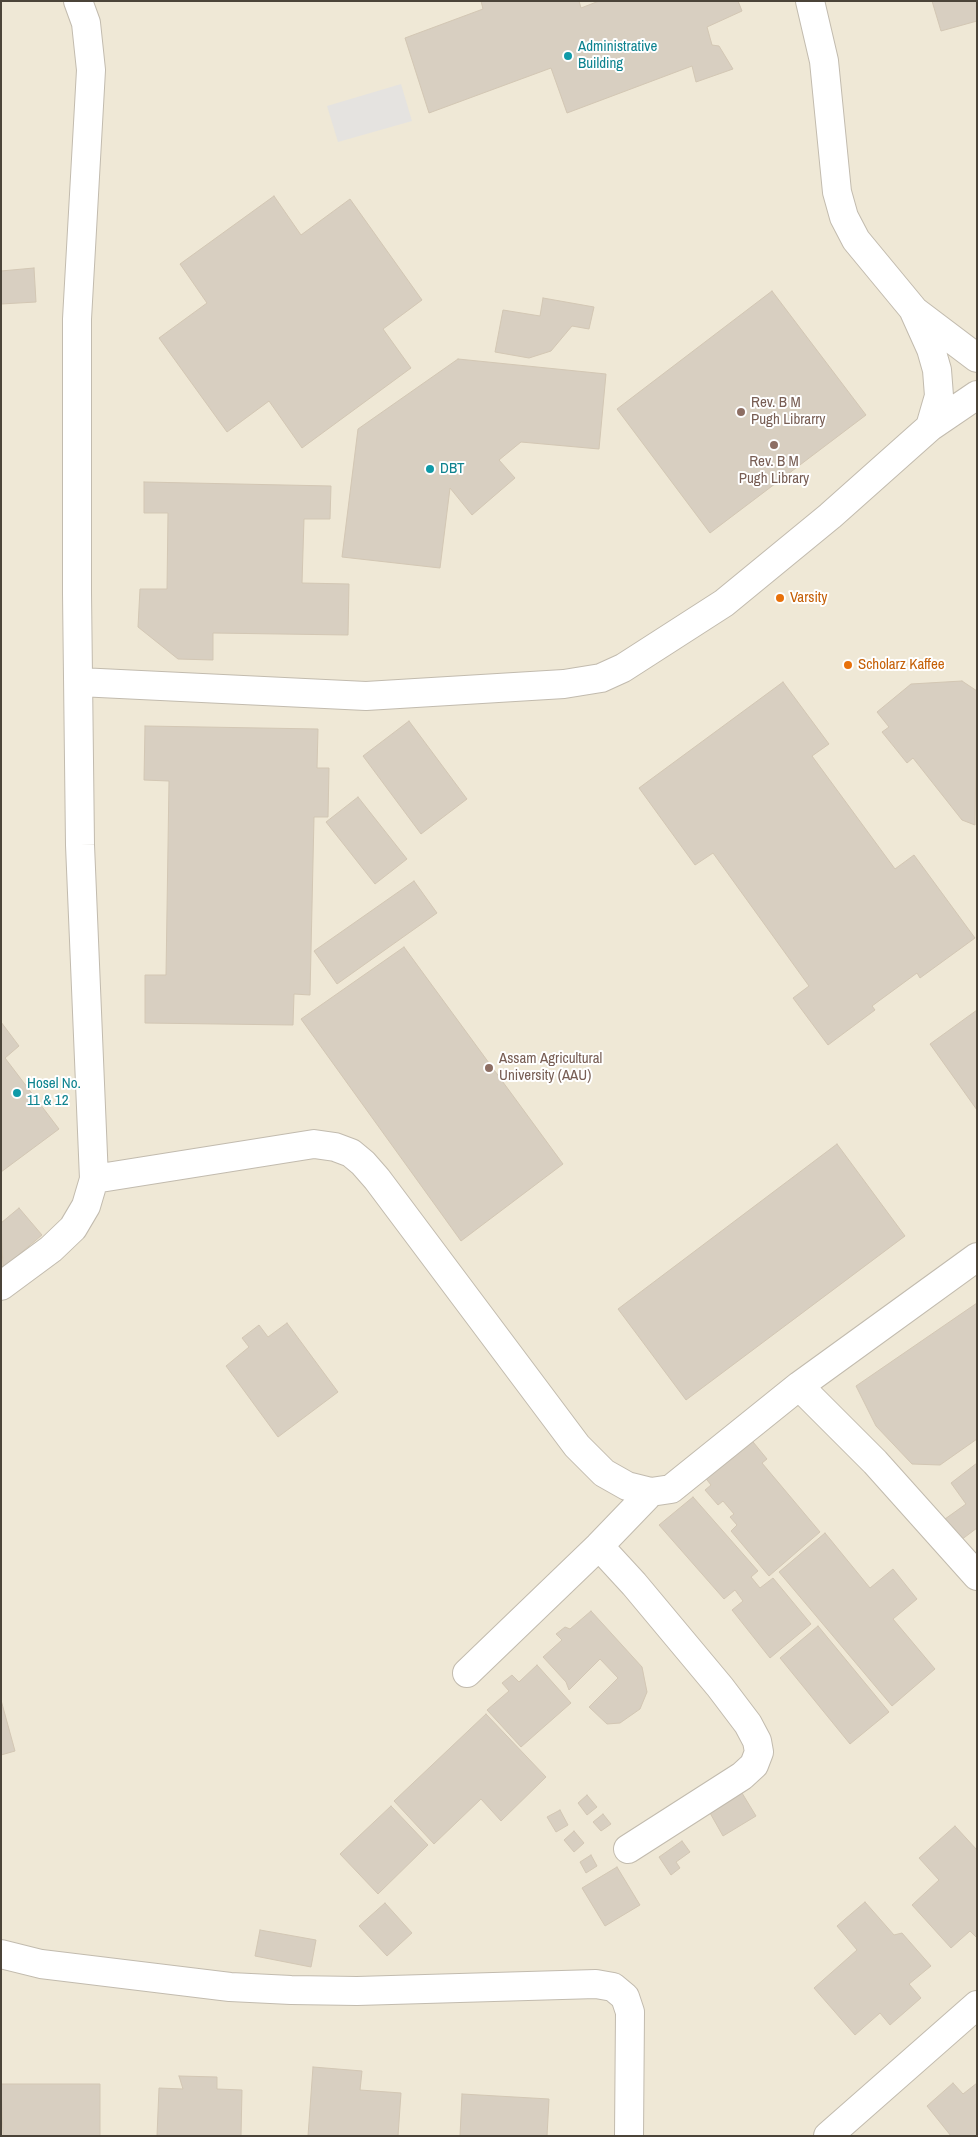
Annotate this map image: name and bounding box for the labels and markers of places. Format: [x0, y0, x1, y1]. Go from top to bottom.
place label: Administrative Building [578, 38, 657, 73]
marker: Administrative Building [562, 50, 574, 62]
place label: Rev. B M Pugh Librarry [751, 394, 826, 429]
marker: Rev. B M Pugh Librarry [735, 406, 747, 418]
marker: Rev. B M Pugh Library [768, 439, 780, 451]
place label: Rev. B M Pugh Library [739, 453, 809, 488]
place label: DBT [440, 460, 465, 478]
marker: DBT [424, 463, 436, 475]
place label: Varsity [790, 589, 827, 607]
marker: Varsity [774, 592, 786, 604]
place label: Scholarz Kaffee [858, 656, 945, 674]
marker: Scholarz Kaffee [842, 659, 854, 671]
place label: Assam Agricultural University (AAU) [499, 1050, 602, 1085]
marker: Assam Agricultural University (AAU) [483, 1062, 495, 1074]
place label: Hosel No. 11 & 12 [27, 1075, 81, 1110]
marker: Hosel No. 11 & 12 [11, 1087, 23, 1099]

